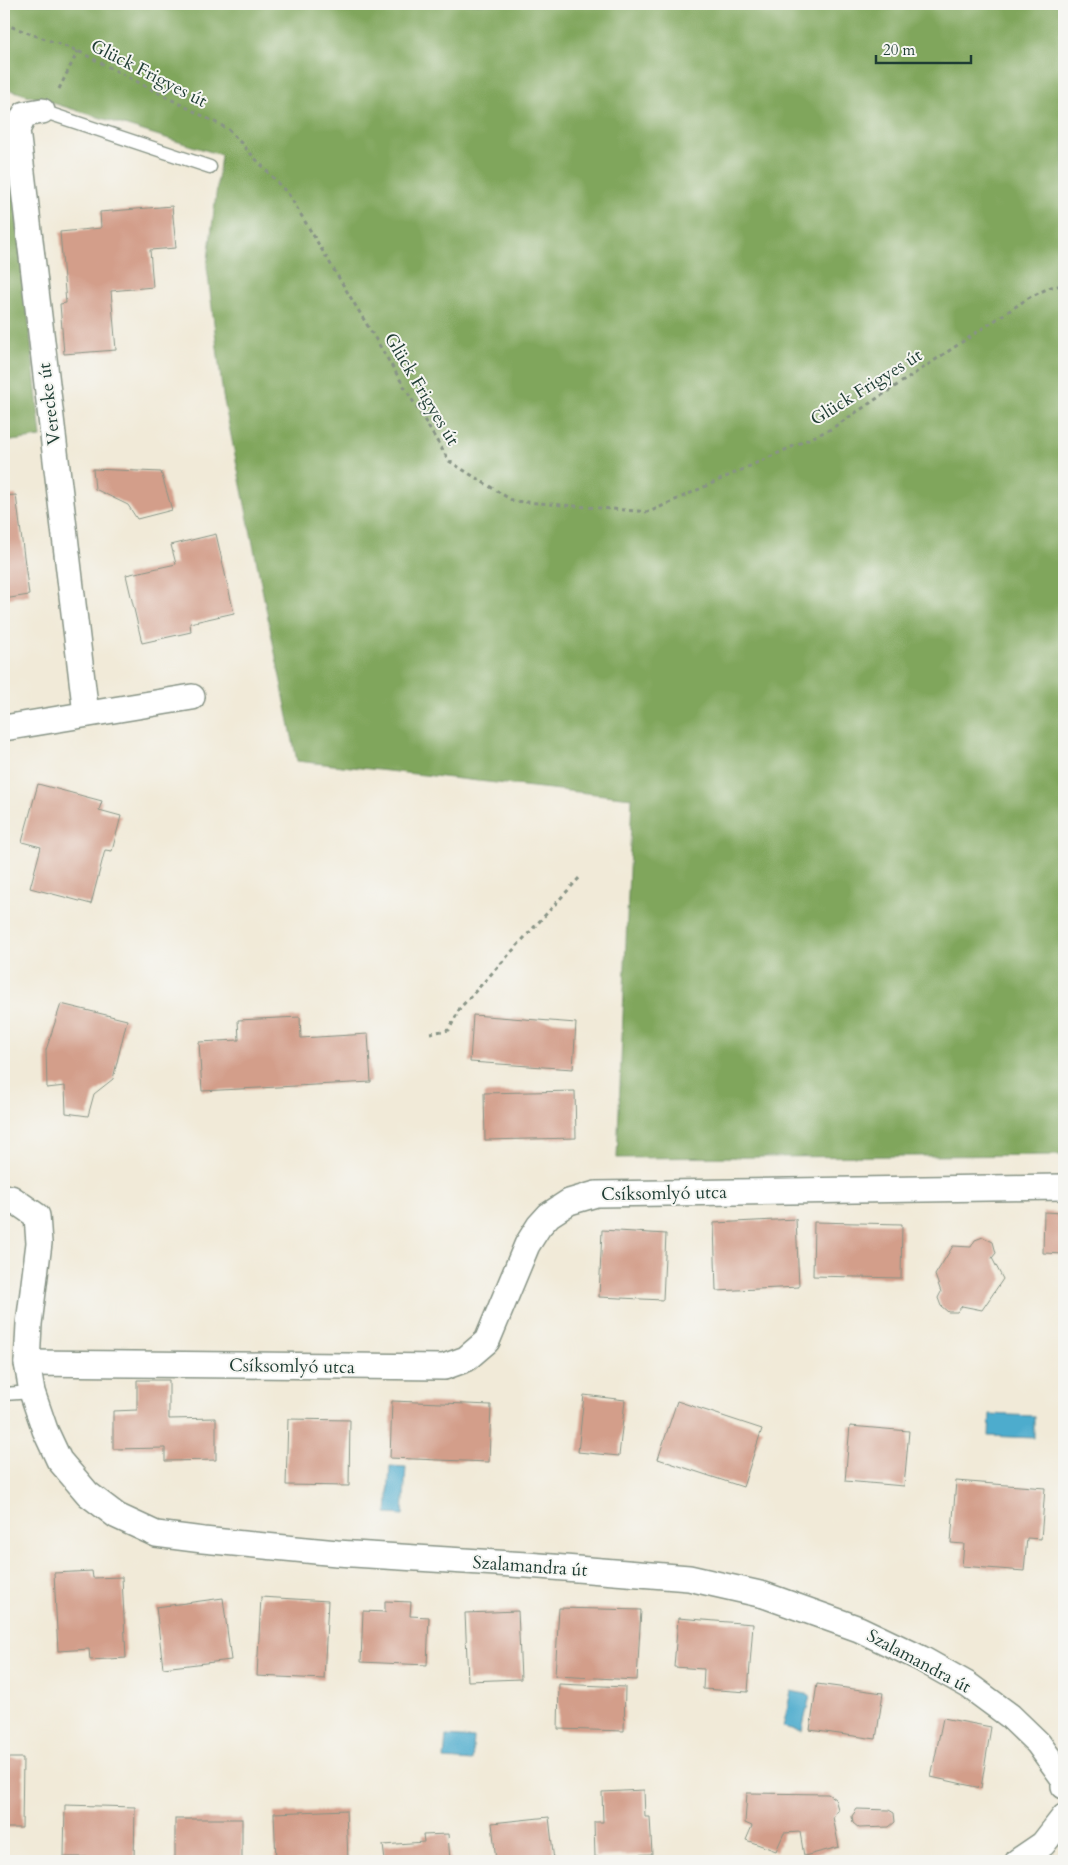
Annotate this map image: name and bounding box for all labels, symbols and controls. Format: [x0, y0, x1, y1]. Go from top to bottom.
scale bar [876, 32, 970, 64]
street label: Glück Frigyes út [86, 33, 211, 114]
text: 20 m [883, 40, 915, 60]
street label: Glück Frigyes út [378, 328, 465, 451]
street label: Glück Frigyes út [806, 343, 927, 432]
street label: Verecke út [32, 361, 67, 446]
street label: Csíksomlyó utca [601, 1180, 727, 1207]
street label: Csíksomlyó utca [229, 1353, 355, 1380]
street label: Szalamandra út [472, 1550, 588, 1583]
street label: Szalamandra út [862, 1623, 976, 1700]

